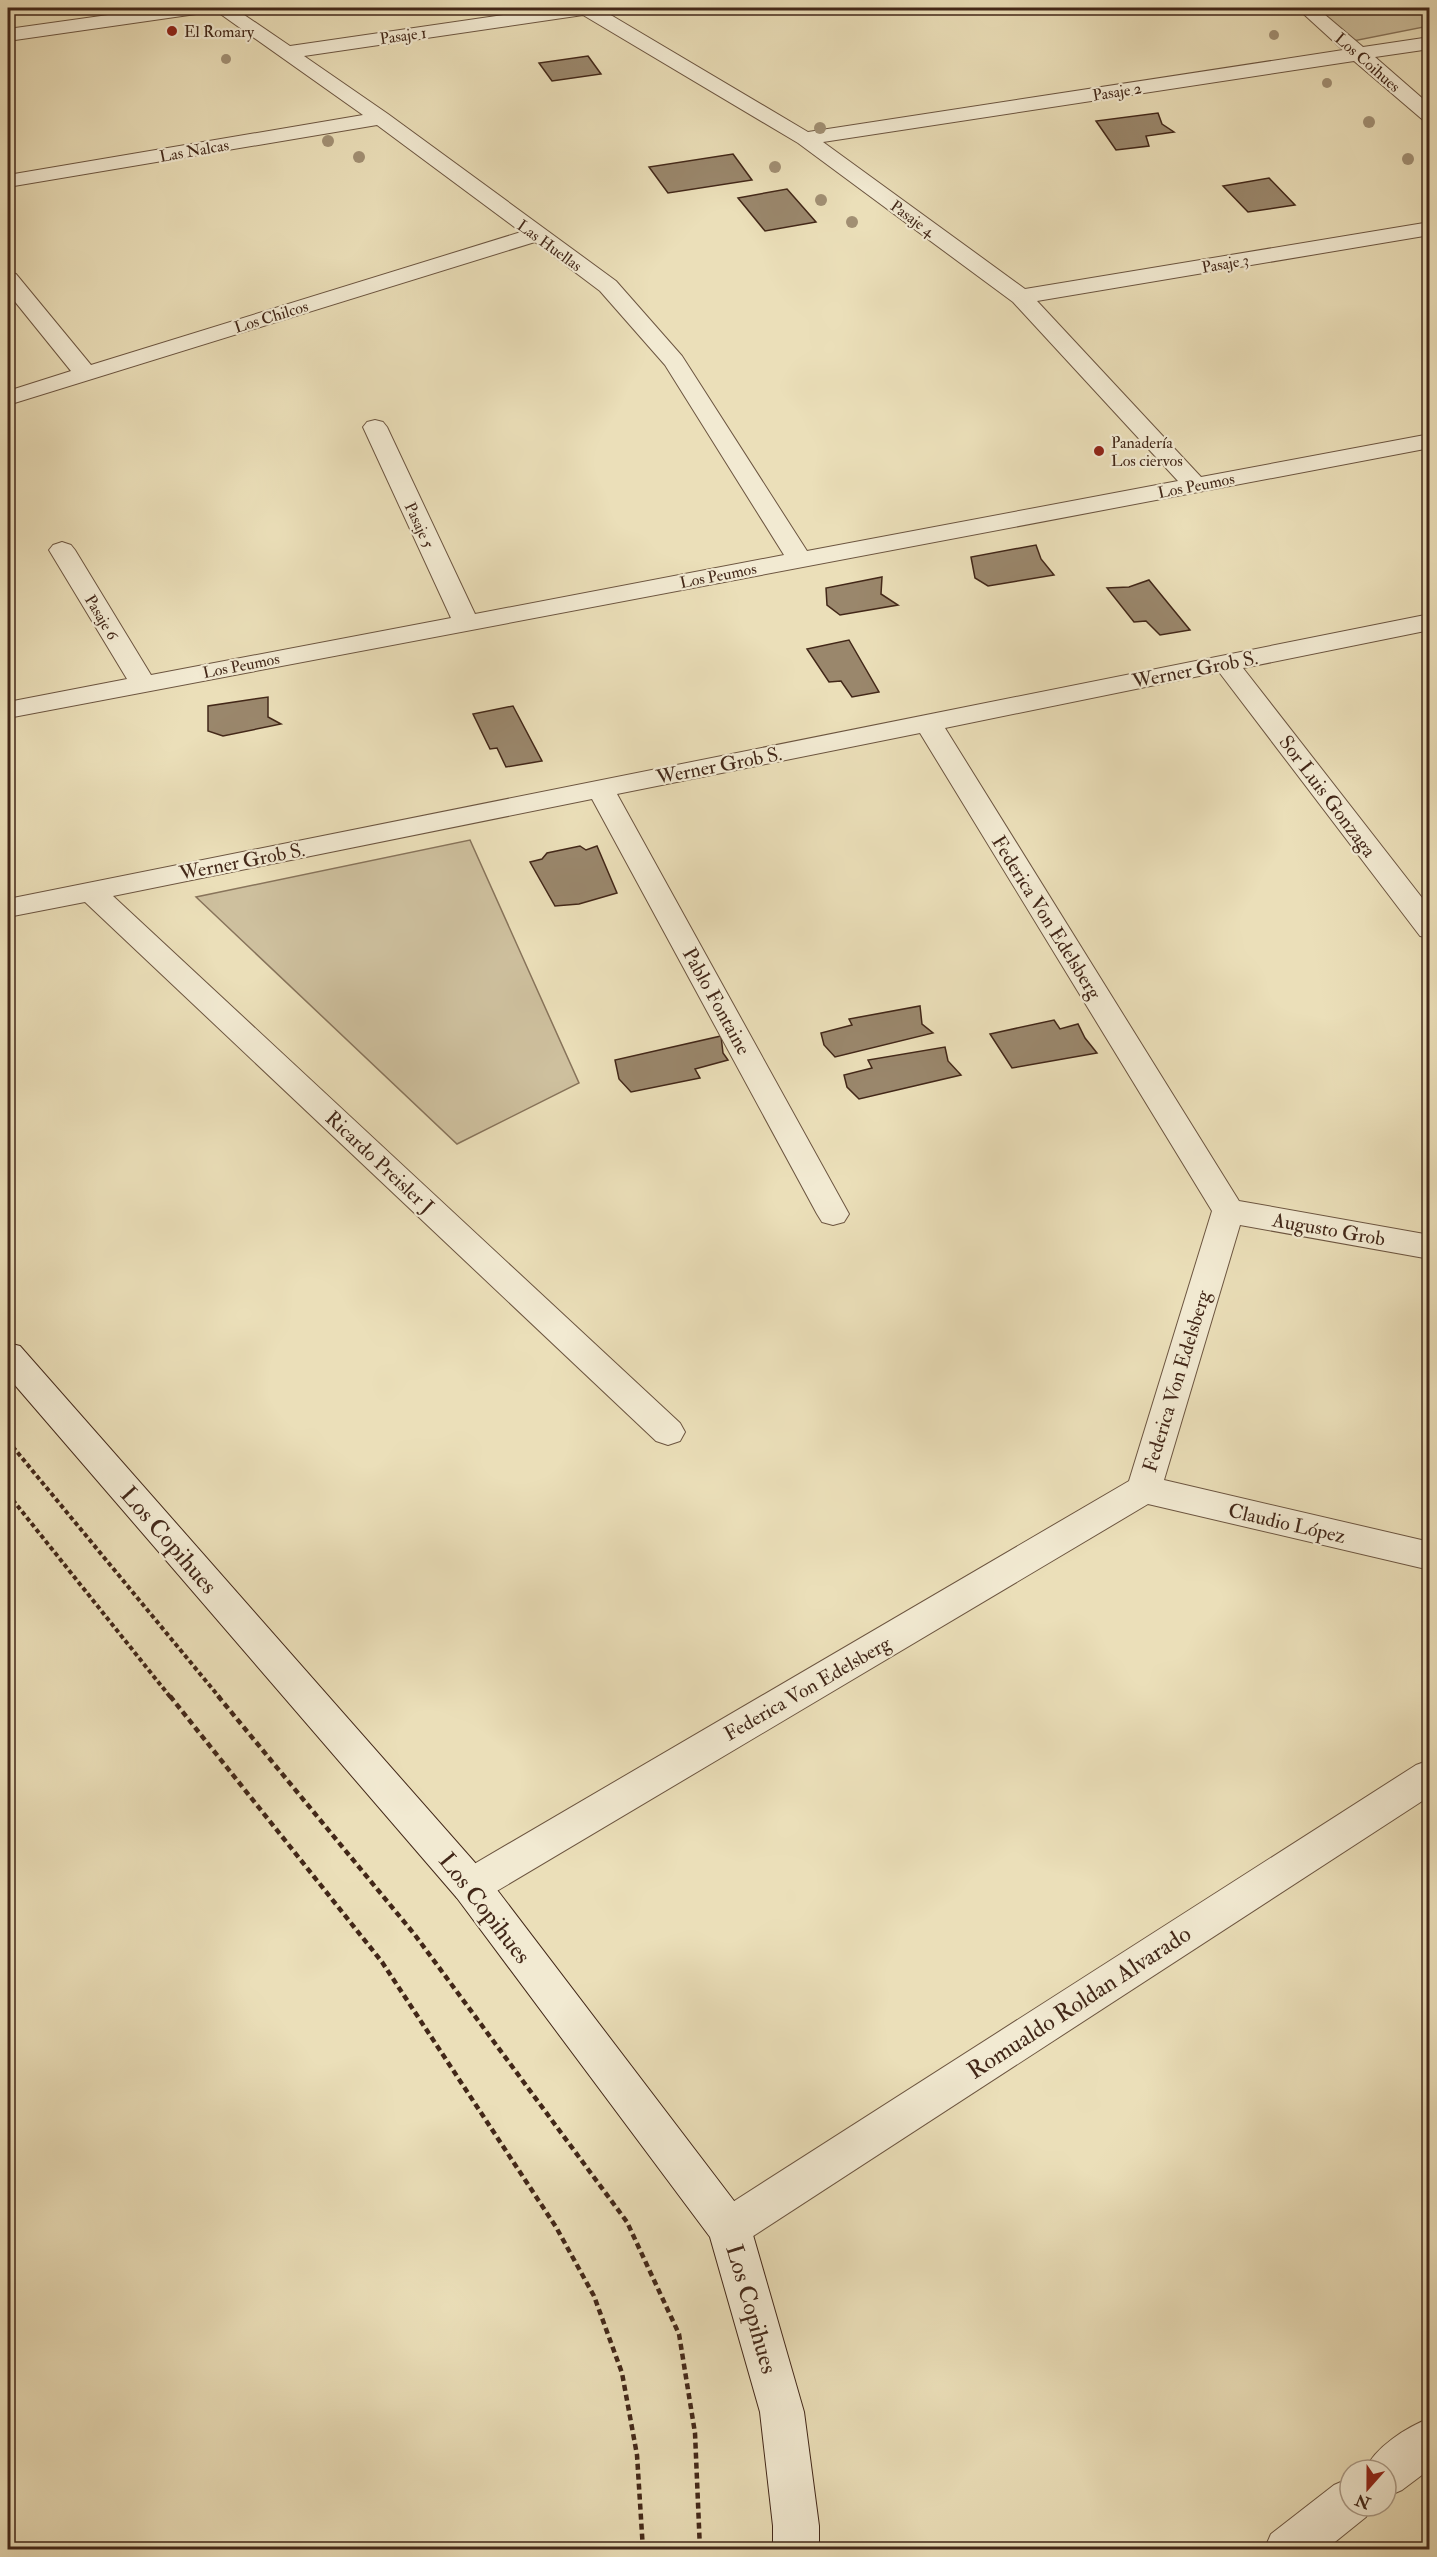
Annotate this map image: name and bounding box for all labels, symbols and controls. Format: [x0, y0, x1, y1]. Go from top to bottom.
place label: El Romary [184, 22, 255, 42]
street label: Pasaje 1 [378, 23, 428, 49]
marker: El Romary [165, 24, 179, 38]
street label: Los Coihues [1330, 29, 1404, 97]
street label: Pasaje 2 [1091, 78, 1143, 106]
street label: Las Nalcas [158, 135, 230, 167]
street label: Pasaje 4 [886, 196, 940, 242]
street label: Las Huellas [513, 216, 586, 276]
street label: Pasaje 3 [1200, 250, 1250, 278]
street label: Los Chilcos [232, 296, 311, 338]
place label: Panadería Los ciervos [1111, 433, 1183, 471]
marker: Panadería Los ciervos [1092, 444, 1106, 458]
street label: Los Peumos [1156, 469, 1236, 503]
street label: Pasaje 5 [400, 499, 438, 552]
street label: Los Peumos [678, 559, 758, 593]
street label: Pasaje 6 [80, 591, 123, 645]
street label: Werner Grob S. [1129, 645, 1260, 694]
street label: Los Peumos [201, 649, 281, 683]
street label: Sor Luis Gonzaga [1274, 730, 1382, 863]
street label: Werner Grob S. [653, 741, 784, 790]
street label: Federica Von Edelsberg [986, 831, 1108, 1005]
street label: Werner Grob S. [176, 837, 307, 886]
street label: Pablo Fontaine [677, 943, 756, 1059]
street label: Ricardo Preisler J [320, 1106, 439, 1219]
street label: Augusto Grob [1270, 1207, 1387, 1252]
street label: Federica Von Edelsberg [1137, 1286, 1216, 1475]
street label: Los Copihues [113, 1480, 224, 1601]
street label: Claudio López [1226, 1498, 1348, 1550]
street label: Federica Von Edelsberg [719, 1630, 896, 1746]
street label: Los Copihues [431, 1846, 538, 1970]
street label: Romualdo Roldan Alvarado [961, 1918, 1197, 2086]
street label: Los Copihues [718, 2241, 785, 2377]
north arrow [1338, 2458, 1398, 2518]
text: N [1352, 2489, 1374, 2513]

